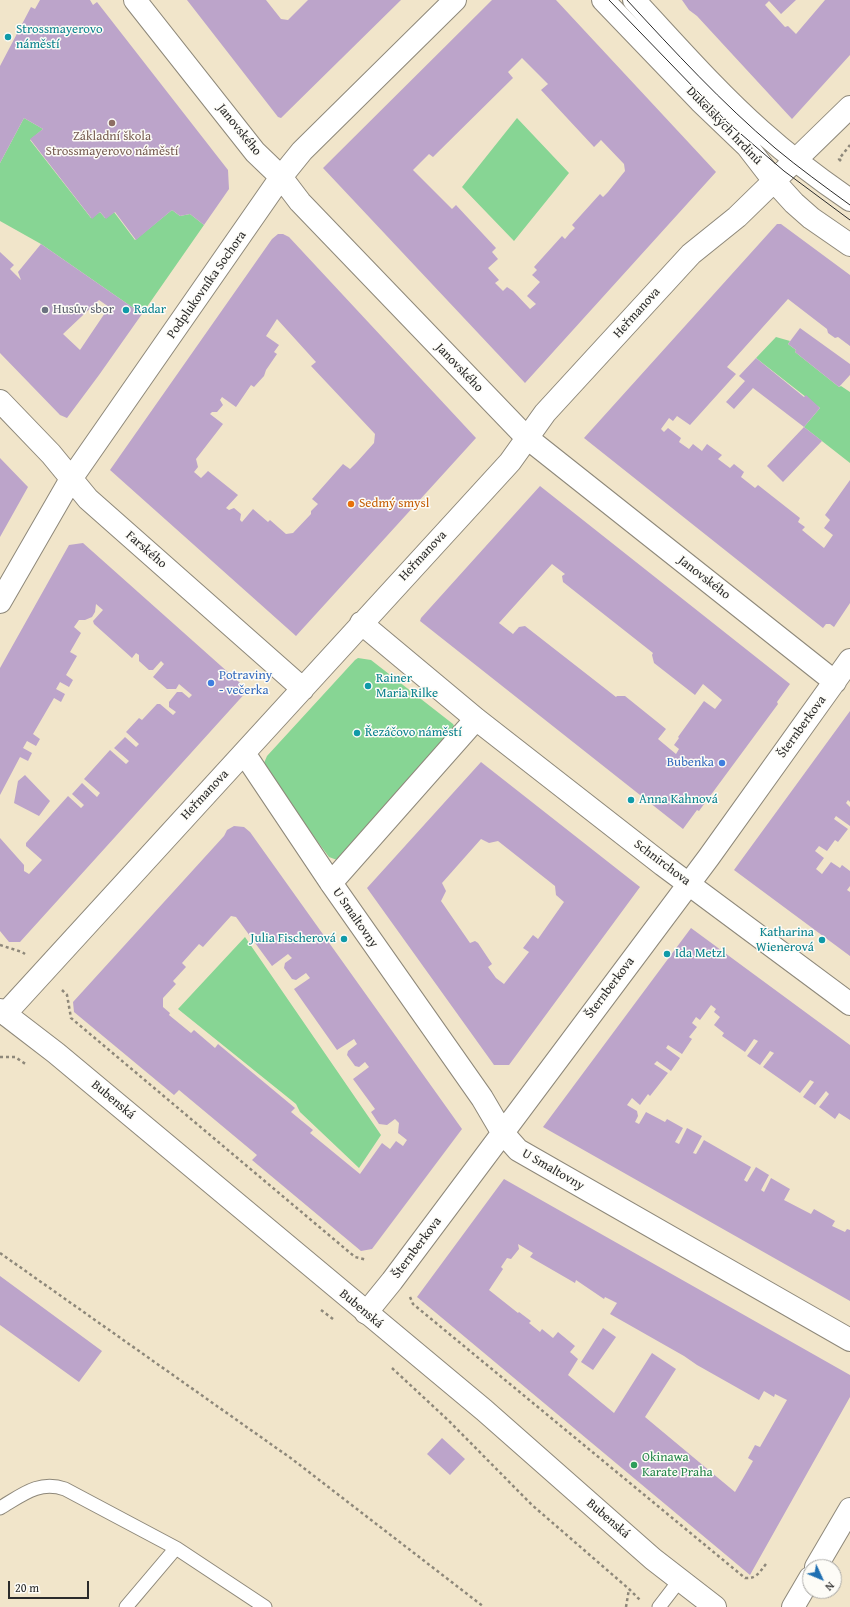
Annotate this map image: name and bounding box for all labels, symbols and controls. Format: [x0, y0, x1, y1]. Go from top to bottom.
place label: Strossmayerovo náměstí [16, 22, 103, 53]
marker: Strossmayerovo náměstí [3, 32, 13, 42]
street label: Dukelských hrdinů [683, 84, 765, 168]
street label: Janovského [213, 101, 265, 159]
marker: Základní škola Strossmayerovo náměstí [107, 118, 117, 128]
place label: Základní škola Strossmayerovo náměstí [46, 129, 178, 160]
street label: Podplukovníka Sochora [164, 228, 250, 342]
street label: Heřmanova [610, 284, 664, 342]
place label: Husův sbor [53, 302, 114, 318]
place label: Radar [134, 302, 166, 318]
marker: Husův sbor [40, 305, 50, 315]
marker: Radar [121, 305, 131, 315]
street label: Janovského [432, 340, 486, 396]
place label: Sedmý smysl [359, 496, 429, 512]
marker: Sedmý smysl [346, 499, 356, 509]
street label: Farského [122, 528, 170, 572]
street label: Heřmanova [396, 528, 450, 584]
street label: Janovského [675, 553, 733, 603]
place label: Potraviny - večerka [219, 668, 272, 699]
place label: Rainer Maria Rilke [376, 671, 438, 702]
marker: Potraviny - večerka [206, 678, 216, 688]
marker: Rainer Maria Rilke [363, 681, 373, 691]
street label: Šternberkova [774, 693, 830, 761]
place label: Řezáčovo náměstí [365, 725, 462, 741]
marker: Řezáčovo náměstí [352, 728, 362, 738]
place label: Bubenka [667, 755, 714, 771]
marker: Bubenka [717, 758, 727, 768]
street label: Heřmanova [178, 767, 232, 823]
place label: Anna Kahnová [639, 792, 718, 808]
marker: Anna Kahnová [626, 795, 636, 805]
street label: Schnirchova [631, 837, 693, 889]
street label: U Smaltovny [329, 885, 381, 951]
place label: Katharina Wienerová [756, 925, 814, 956]
place label: Julia Fischerová [250, 931, 336, 947]
marker: Julia Fischerová [339, 934, 349, 944]
marker: Katharina Wienerová [817, 935, 827, 945]
place label: Ida Metzl [675, 946, 726, 962]
marker: Ida Metzl [662, 949, 672, 959]
street label: Šternberkova [582, 954, 638, 1022]
street label: Bubenská [88, 1077, 138, 1123]
street label: U Smaltovny [519, 1146, 587, 1194]
street label: Šternberkova [389, 1214, 445, 1282]
street label: Bubenská [336, 1286, 386, 1332]
place label: Okinawa Karate Praha [642, 1450, 713, 1481]
marker: Okinawa Karate Praha [629, 1460, 639, 1470]
street label: Bubenská [583, 1496, 633, 1542]
north arrow [802, 1559, 842, 1599]
scale bar [10, 1573, 91, 1599]
text: N [822, 1578, 838, 1595]
text: 20 m [15, 1579, 39, 1596]

